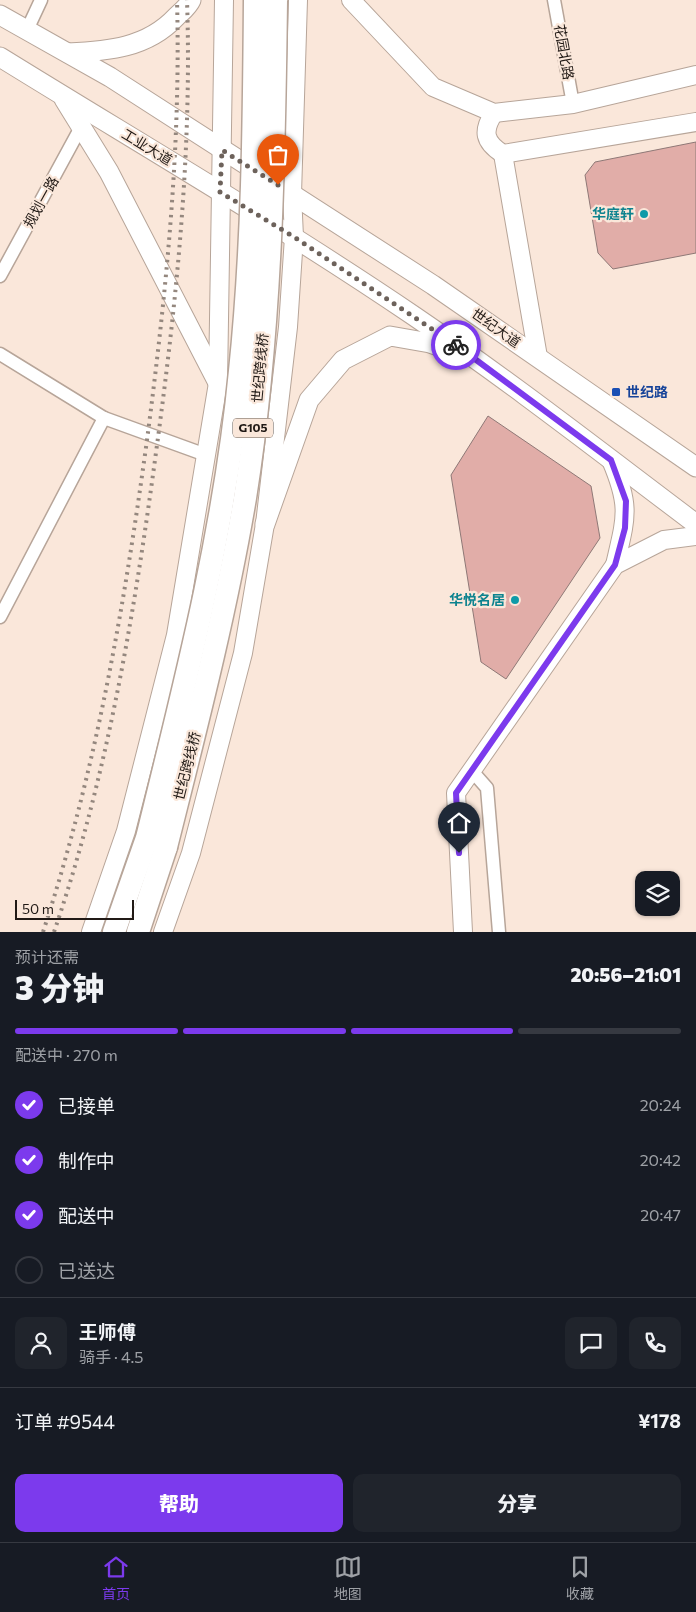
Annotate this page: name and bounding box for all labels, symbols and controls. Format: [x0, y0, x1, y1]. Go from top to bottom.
street label: 花园北路 [551, 23, 578, 81]
street label: 工业大道 [119, 125, 176, 168]
pin [257, 134, 299, 185]
icon: bag [264, 141, 292, 169]
street label: 规划一路 [20, 173, 62, 230]
place label: 华庭轩 [592, 205, 634, 222]
marker: 华庭轩 [638, 208, 650, 220]
street label: 世纪大道 [468, 305, 524, 351]
courier [431, 320, 481, 370]
icon: bike [442, 331, 470, 359]
street label: 世纪跨线桥 [248, 332, 271, 404]
place label: 世纪路 [626, 383, 668, 400]
marker: 世纪路 [610, 386, 622, 398]
road number: G105 [233, 418, 273, 438]
place label: 华悦名居 [449, 591, 505, 608]
marker: 华悦名居 [509, 594, 521, 606]
street label: 世纪跨线桥 [170, 730, 203, 802]
pin [438, 802, 480, 853]
icon: home [445, 809, 473, 837]
map controls [635, 871, 680, 916]
button: layers [635, 871, 680, 916]
scale bar [15, 897, 134, 920]
text: 50 m [22, 900, 54, 917]
text: 预计还需 [15, 947, 79, 966]
text: 20:56–21:01 [570, 963, 681, 986]
text: 3 分钟 [15, 967, 104, 1007]
text: 配送中 · 270 m [15, 1045, 118, 1064]
icon: check [15, 1091, 43, 1119]
text: 已接单 [58, 1094, 115, 1117]
text: 20:24 [640, 1095, 681, 1114]
icon: check [15, 1146, 43, 1174]
text: 制作中 [58, 1149, 115, 1172]
text: 20:42 [640, 1150, 681, 1169]
icon: check [15, 1201, 43, 1229]
text: 配送中 [58, 1204, 115, 1227]
text: 20:47 [640, 1205, 681, 1224]
text: 已送达 [58, 1259, 115, 1282]
button: person [15, 1317, 67, 1369]
button: chat [565, 1317, 617, 1369]
button: phone [629, 1317, 681, 1369]
text: 王师傅 [79, 1320, 136, 1343]
text: 骑手 · 4.5 [79, 1347, 143, 1366]
text: ¥178 [638, 1409, 681, 1432]
text: 订单 #9544 [15, 1410, 115, 1433]
button: 帮助 [15, 1474, 343, 1532]
button: 分享 [353, 1474, 681, 1532]
tab: 首页 [102, 1553, 130, 1603]
tab: 地图 [334, 1553, 362, 1603]
tab: 收藏 [566, 1553, 594, 1603]

